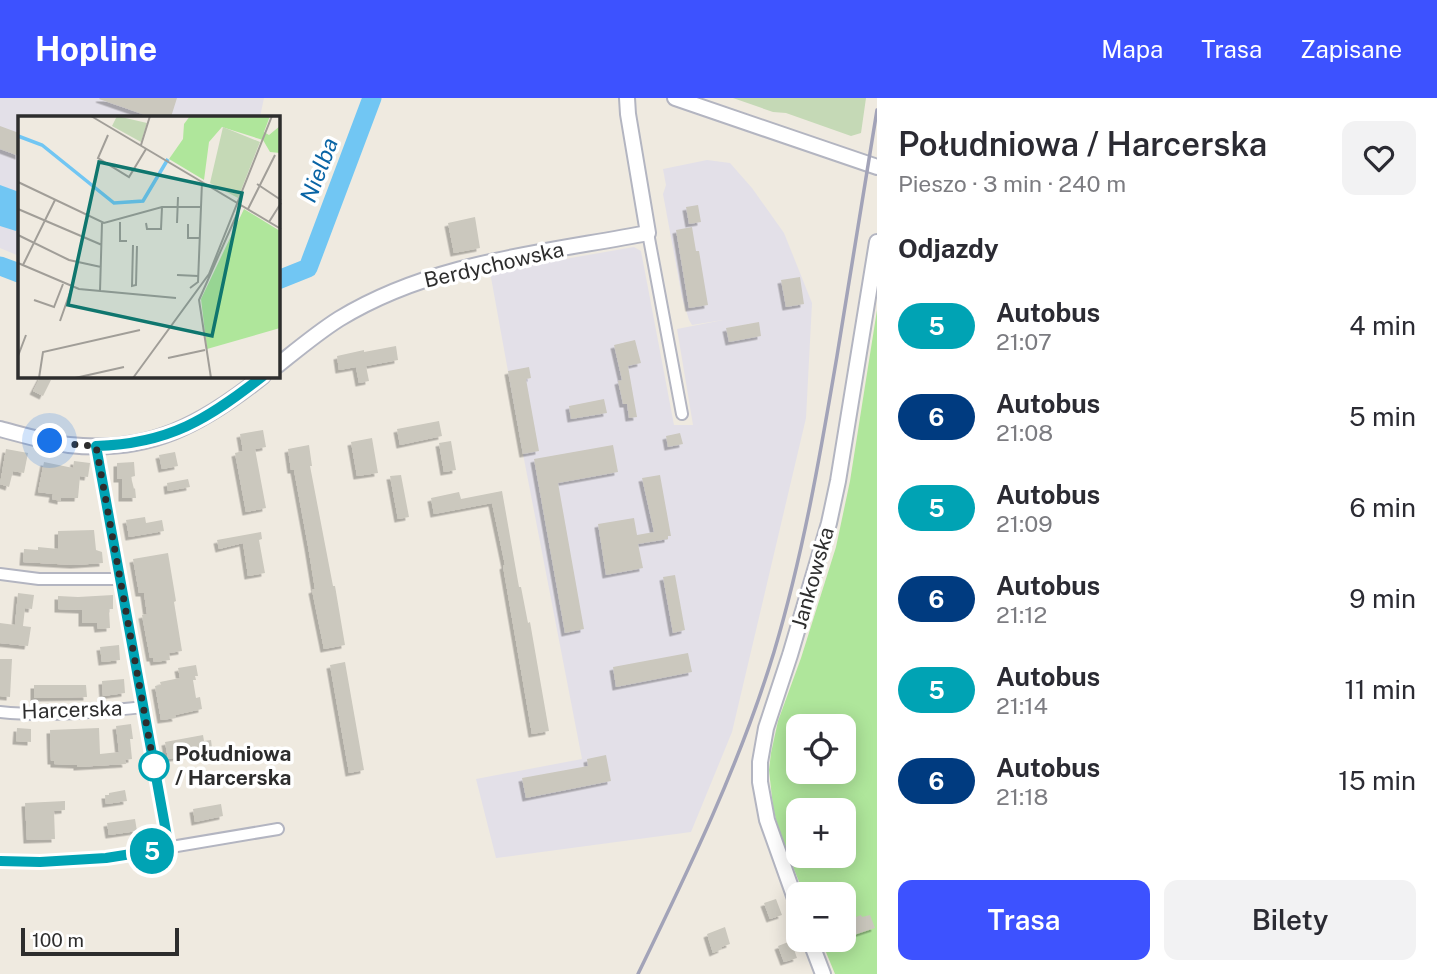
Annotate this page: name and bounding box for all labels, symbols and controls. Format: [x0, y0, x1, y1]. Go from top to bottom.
text: Hopline [35, 30, 157, 68]
text: Mapa [1101, 35, 1163, 63]
text: Trasa [1201, 35, 1262, 63]
text: Zapisane [1300, 35, 1402, 63]
inset map [18, 116, 280, 378]
button: heart [1342, 121, 1416, 195]
text: Południowa / Harcerska [898, 125, 1267, 163]
water label: Nielba [294, 134, 343, 206]
text: Pieszo · 3 min · 240 m [898, 170, 1126, 197]
text: Odjazdy [898, 233, 999, 264]
street label: Berdychowska [422, 236, 566, 293]
text: Autobus [996, 297, 1100, 328]
text: 4 min [1349, 310, 1416, 341]
text: 5 [928, 312, 945, 340]
text: 21:07 [996, 328, 1052, 355]
text: Autobus [996, 388, 1100, 419]
text: 5 min [1349, 401, 1416, 432]
text: 6 [929, 403, 944, 431]
text: 21:08 [996, 419, 1053, 446]
your location [32, 423, 67, 458]
text: Autobus [996, 479, 1100, 510]
text: 6 min [1349, 492, 1416, 523]
text: 5 [928, 494, 945, 522]
text: 21:09 [996, 510, 1053, 537]
street label: Jankowska [786, 524, 839, 632]
text: Autobus [996, 570, 1100, 601]
text: 9 min [1349, 583, 1416, 614]
text: 6 [929, 585, 944, 613]
text: 21:12 [996, 601, 1047, 628]
text: Autobus [996, 661, 1100, 692]
text: 11 min [1344, 674, 1416, 705]
text: 5 [928, 676, 945, 704]
text: 21:14 [996, 692, 1048, 719]
street label: Harcerska [21, 695, 123, 724]
map controls [786, 714, 856, 952]
button: locate [786, 714, 856, 784]
place label: Południowa / Harcerska [175, 741, 291, 790]
marker: Południowa / Harcerska [139, 751, 169, 781]
text: Autobus [996, 752, 1100, 783]
text: 15 min [1338, 765, 1416, 796]
text: 6 [929, 767, 944, 795]
text: 21:18 [996, 783, 1049, 810]
button: + [786, 798, 856, 868]
line badge: 5 [129, 828, 175, 874]
text: 5 [144, 837, 160, 865]
button: Trasa [898, 880, 1150, 960]
button: Bilety [1164, 880, 1416, 960]
button: − [786, 882, 856, 952]
scale bar [21, 925, 178, 957]
text: 100 m [32, 929, 84, 951]

